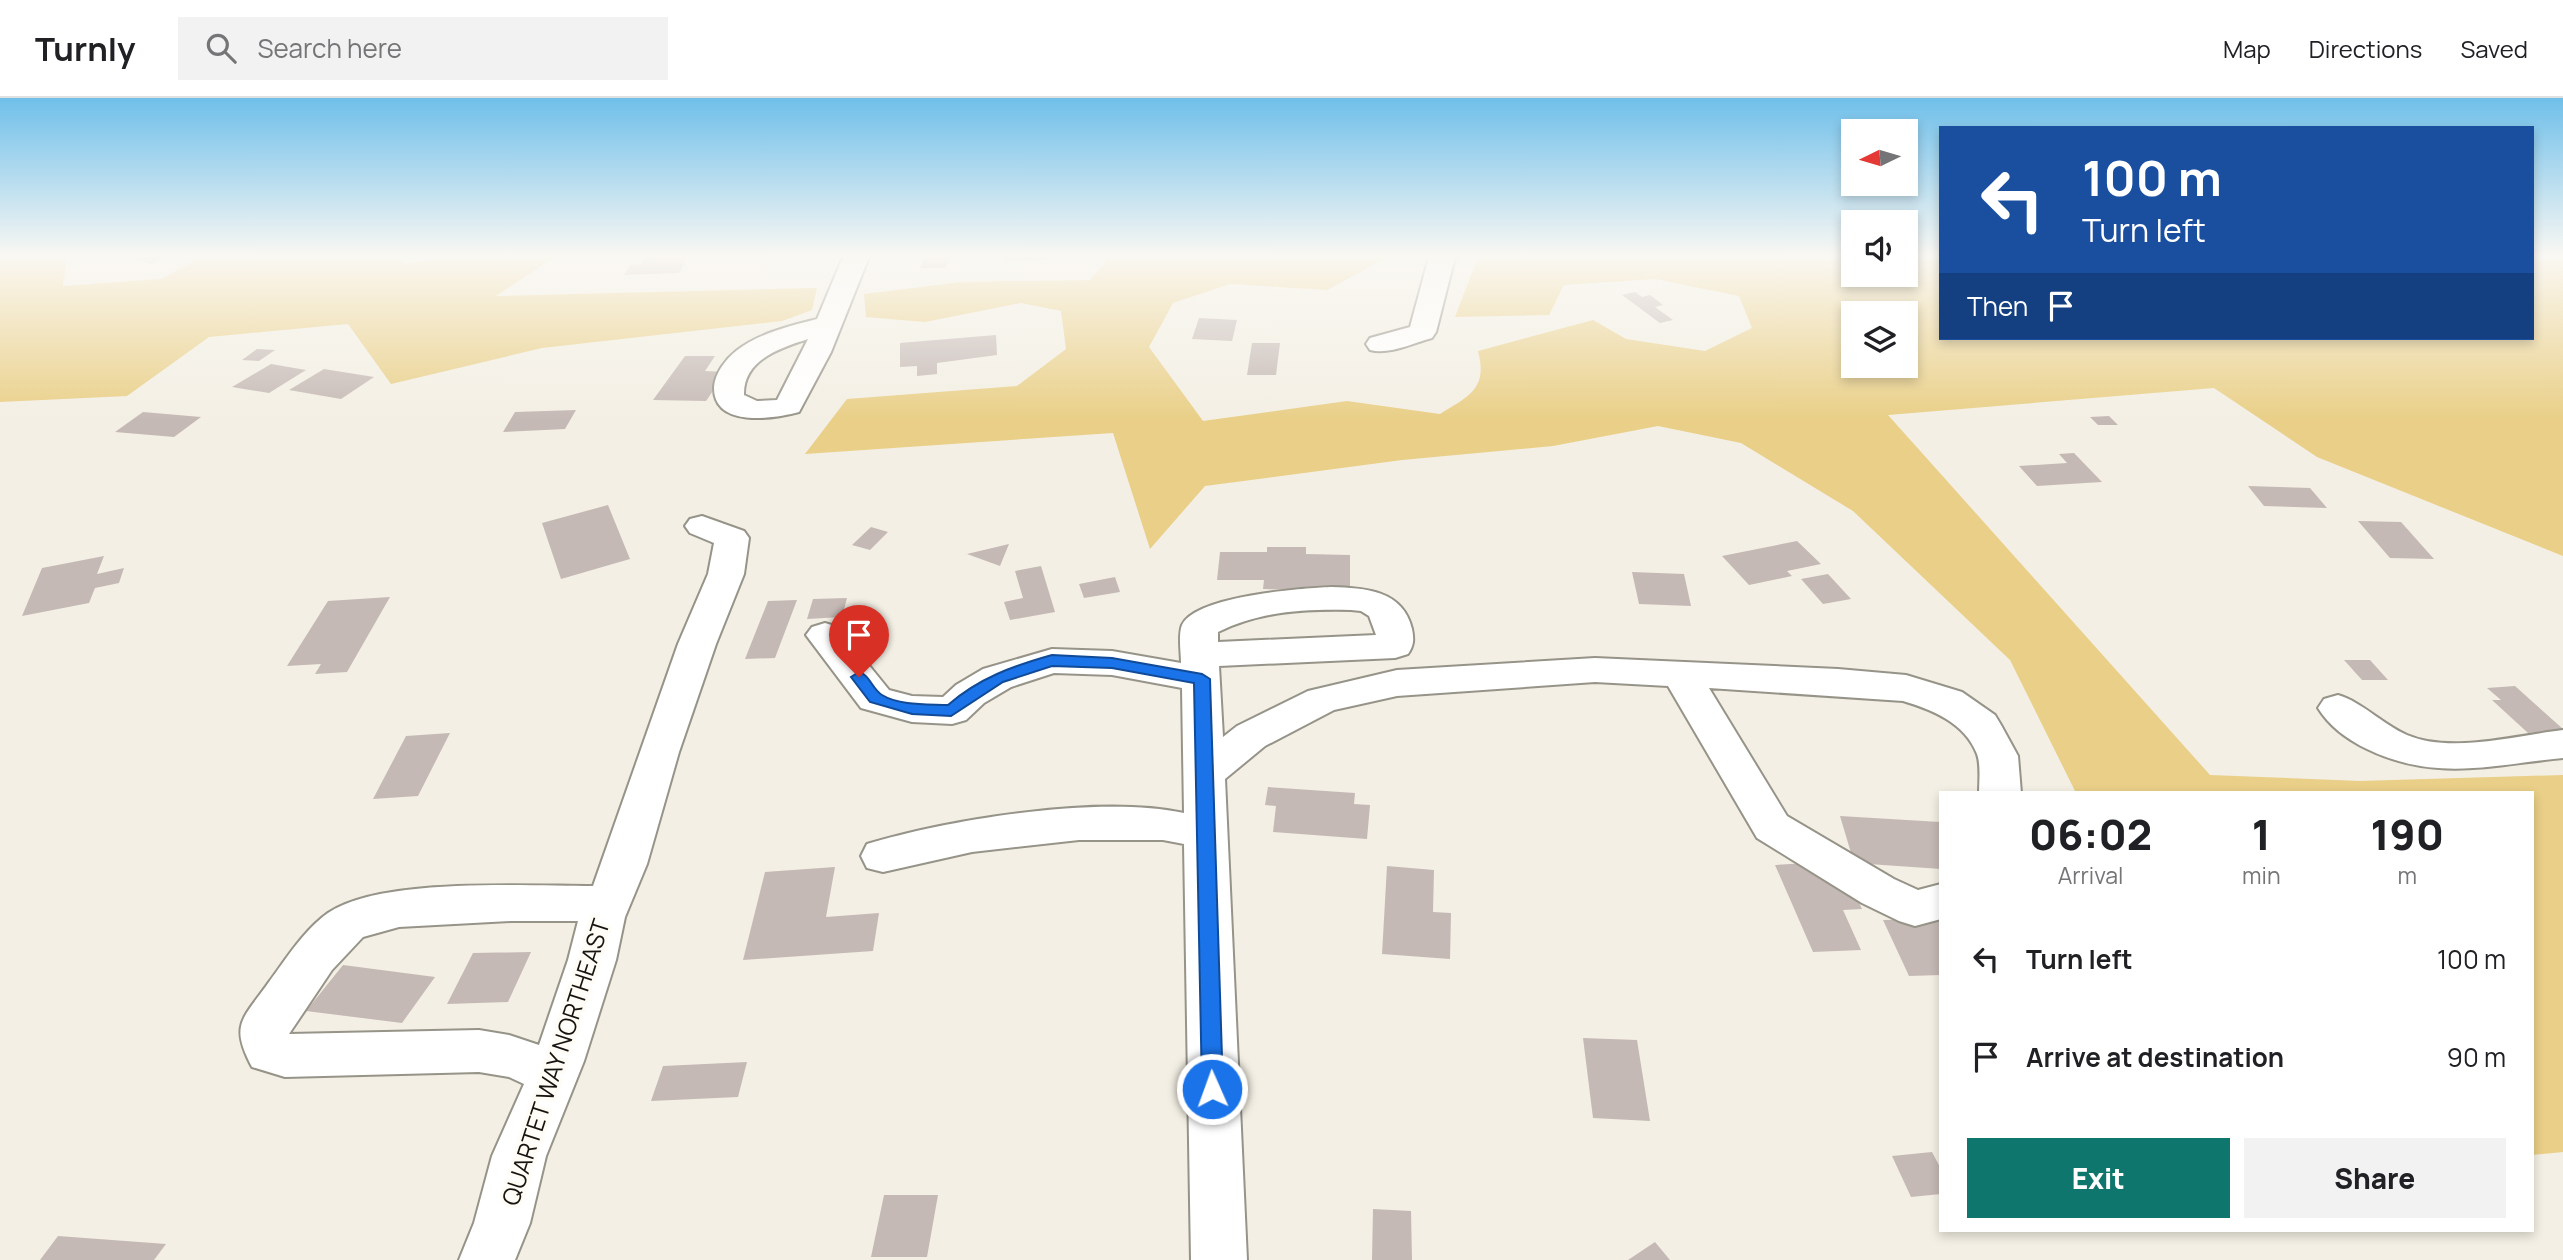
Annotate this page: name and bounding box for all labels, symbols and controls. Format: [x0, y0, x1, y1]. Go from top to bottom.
search box [178, 17, 668, 80]
text: Turnly [35, 26, 136, 71]
icon: search [202, 29, 240, 67]
text: Search here [258, 30, 402, 66]
text: Map [2223, 32, 2271, 65]
text: Directions [2309, 32, 2422, 65]
text: Saved [2460, 32, 2528, 65]
north arrow [1841, 119, 1918, 196]
map controls [1841, 119, 1918, 378]
text: 100 m [2082, 144, 2222, 211]
icon: left [1967, 154, 2058, 245]
text: Turn left [2082, 208, 2206, 252]
button: sound [1841, 210, 1918, 287]
icon: arrive [2042, 287, 2080, 325]
text: Then [1967, 288, 2028, 324]
button: layers [1841, 301, 1918, 378]
pin [829, 605, 889, 677]
icon: arrive [840, 616, 878, 654]
text: 06:02 [2029, 805, 2152, 863]
text: 1 [2252, 805, 2271, 863]
text: 190 [2371, 805, 2444, 863]
text: Arrival [2058, 859, 2123, 891]
text: min [2242, 859, 2281, 891]
text: m [2398, 859, 2417, 891]
street label: QUARTET WAY NORTHEAST [493, 914, 617, 1209]
icon: left [1967, 940, 2005, 978]
text: Turn left [2026, 941, 2133, 977]
text: 100 m [2437, 941, 2506, 977]
icon: arrive [1967, 1038, 2005, 1076]
text: Arrive at destination [2026, 1039, 2284, 1075]
text: 90 m [2447, 1039, 2506, 1075]
position arrow [1175, 1052, 1249, 1126]
button: Exit [1967, 1138, 2230, 1218]
button: Share [2244, 1138, 2506, 1218]

